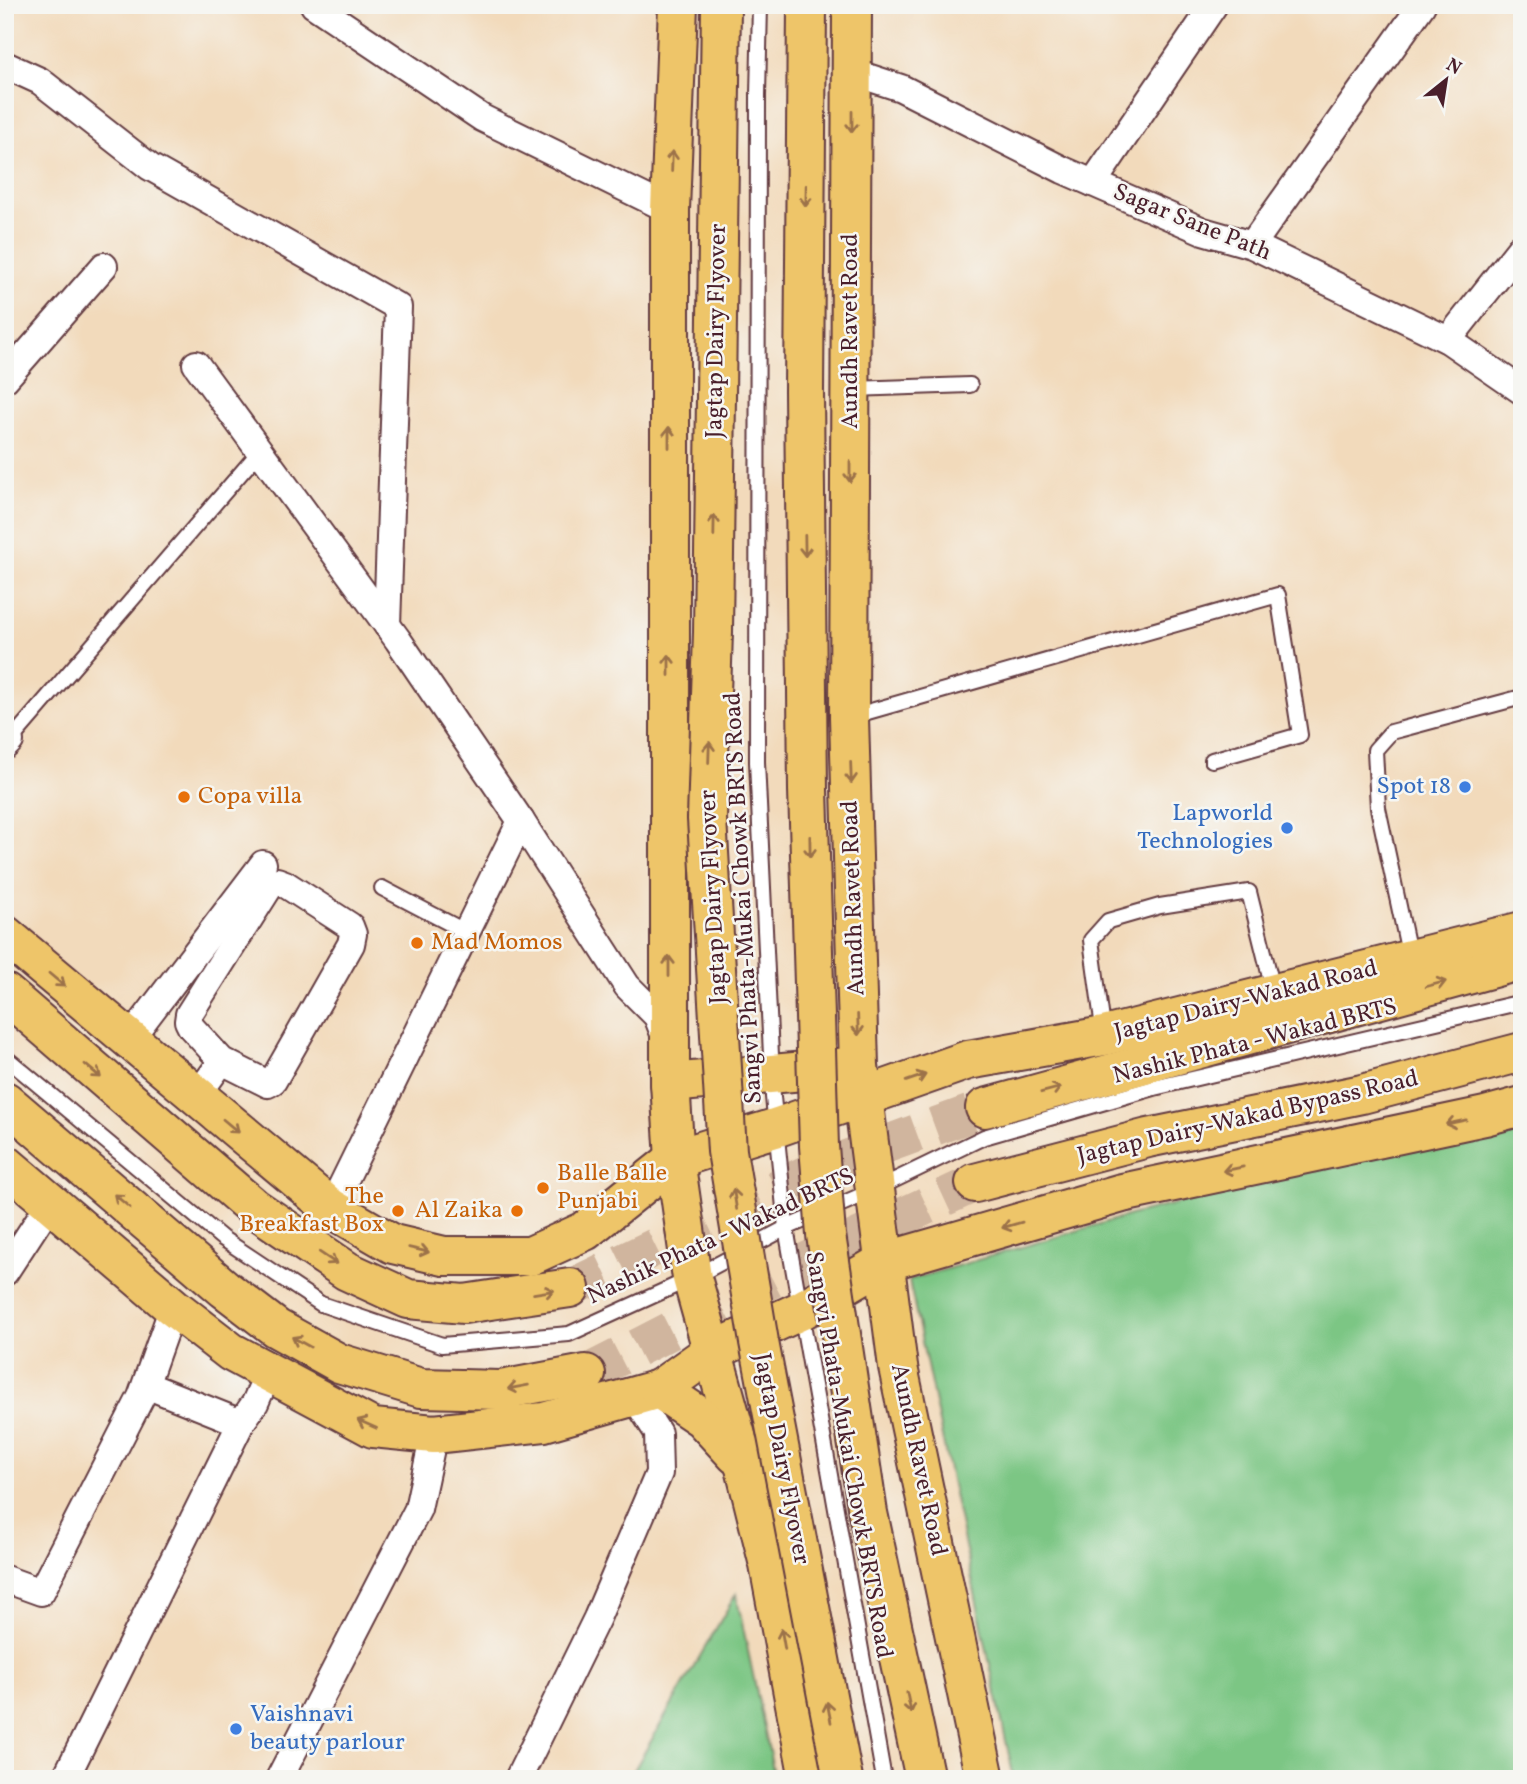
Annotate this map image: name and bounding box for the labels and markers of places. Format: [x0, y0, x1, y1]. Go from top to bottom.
place label: Spot 18 [1377, 770, 1451, 804]
marker: Spot 18 [1457, 779, 1473, 795]
place label: Copa villa [198, 780, 302, 814]
marker: Copa villa [176, 789, 192, 805]
place label: Lapworld Technologies [1137, 797, 1273, 859]
marker: Lapworld Technologies [1279, 820, 1295, 836]
place label: Mad Momos [431, 926, 563, 960]
marker: Mad Momos [409, 935, 425, 951]
place label: Balle Balle Punjabi [557, 1157, 667, 1219]
place label: The Breakfast Box [239, 1180, 384, 1242]
marker: Balle Balle Punjabi [535, 1180, 551, 1196]
place label: Al Zaika [415, 1194, 503, 1228]
marker: The Breakfast Box [390, 1203, 406, 1219]
marker: Al Zaika [509, 1203, 525, 1219]
place label: Vaishnavi beauty parlour [250, 1698, 405, 1760]
marker: Vaishnavi beauty parlour [228, 1721, 244, 1737]

